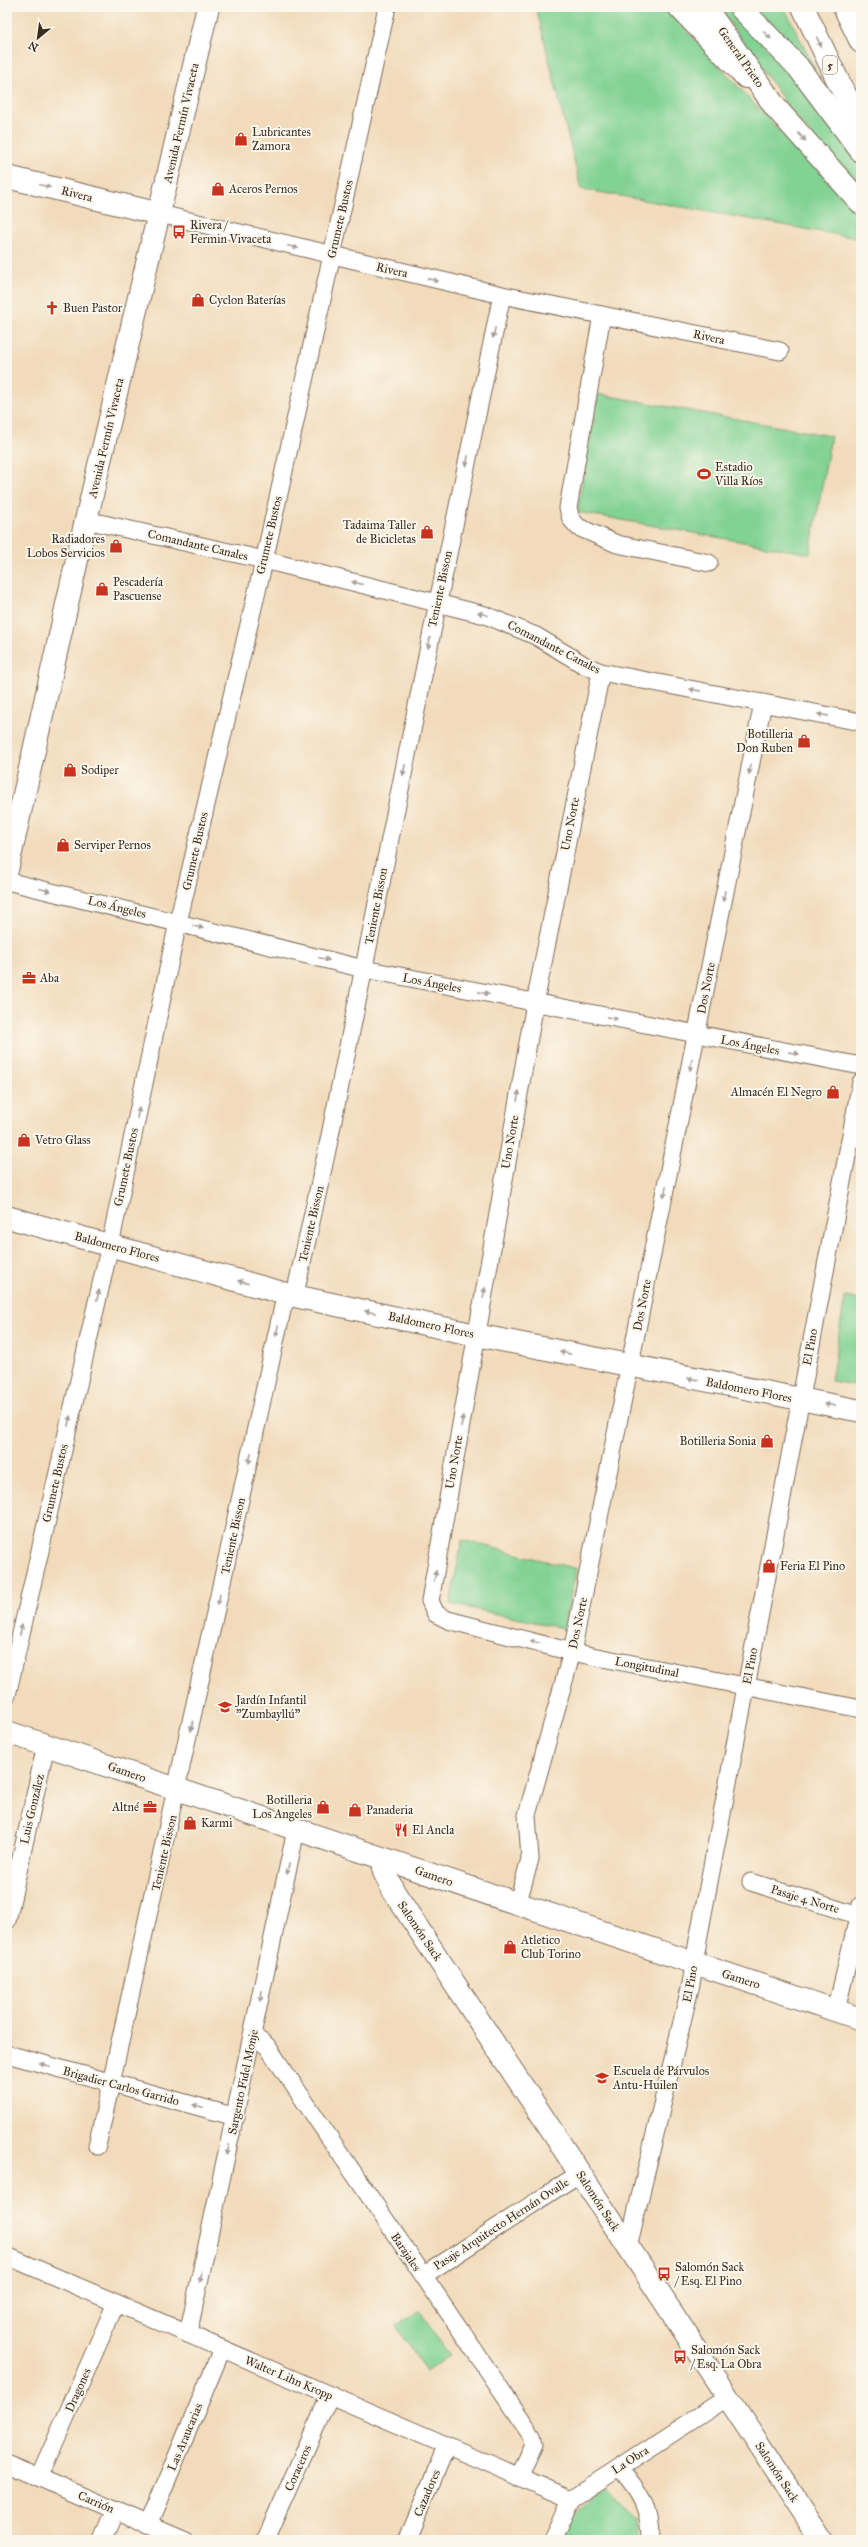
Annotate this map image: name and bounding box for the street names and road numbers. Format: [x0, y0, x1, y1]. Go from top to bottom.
street label: General Prieto [715, 24, 767, 90]
road number: 5 [823, 56, 837, 74]
street label: Avenida Fermín Vivaceta [160, 61, 202, 185]
street label: Grumete Bustos [324, 178, 356, 260]
street label: Rivera [60, 183, 95, 205]
street label: Rivera [375, 260, 410, 281]
street label: Rivera [692, 327, 727, 347]
street label: Avenida Fermín Vivaceta [85, 376, 127, 500]
street label: Grumete Bustos [253, 494, 285, 576]
street label: Comandante Canales [146, 527, 250, 563]
street label: Teniente Bisson [425, 549, 455, 629]
street label: Comandante Canales [505, 617, 603, 677]
street label: Uno Norte [558, 796, 582, 852]
street label: Grumete Bustos [179, 810, 211, 892]
street label: Teniente Bisson [362, 866, 390, 946]
street label: Los Ángeles [86, 892, 148, 922]
street label: Dos Norte [694, 961, 718, 1015]
street label: Los Ángeles [401, 969, 463, 997]
street label: Los Ángeles [719, 1031, 781, 1059]
street label: Uno Norte [498, 1114, 522, 1170]
street label: Grumete Bustos [111, 1126, 141, 1208]
street label: Teniente Bisson [295, 1184, 327, 1263]
street label: Baldomero Flores [73, 1229, 161, 1265]
street label: Dos Norte [630, 1278, 654, 1332]
street label: Baldomero Flores [387, 1309, 475, 1341]
street label: El Pino [800, 1327, 820, 1367]
street label: Baldomero Flores [705, 1375, 793, 1405]
street label: Uno Norte [442, 1434, 466, 1490]
street label: Grumete Bustos [39, 1442, 71, 1524]
street label: Teniente Bisson [218, 1496, 248, 1576]
street label: Dos Norte [566, 1596, 590, 1650]
street label: El Pino [740, 1646, 760, 1686]
street label: Longitudinal [614, 1654, 681, 1681]
street label: Gamero [106, 1759, 148, 1785]
street label: Luis González [17, 1772, 47, 1845]
street label: Teniente Bisson [148, 1813, 180, 1892]
street label: Gamero [413, 1863, 455, 1889]
street label: Pasaje 4 Norte [769, 1882, 841, 1916]
street label: Salomón Sack [395, 1898, 445, 1964]
street label: El Pino [680, 1964, 700, 2004]
street label: Gamero [720, 1966, 762, 1992]
street label: Sargento Fidel Monje [225, 2028, 262, 2136]
street label: Brigadier Carlos Garrido [61, 2064, 181, 2109]
street label: Salomón Sack [573, 2168, 623, 2234]
street label: Pasaje Arquitecto Hernán Ovalle [431, 2175, 572, 2274]
street label: Barajales [388, 2230, 424, 2274]
street label: Walter Lihn Kropp [243, 2353, 335, 2403]
street label: Dragones [62, 2366, 95, 2415]
street label: Las Araucarias [164, 2401, 206, 2473]
street label: Salomón Sack [752, 2439, 802, 2505]
street label: La Obra [609, 2442, 652, 2477]
street label: Coraceros [282, 2443, 314, 2493]
street label: Cazadores [411, 2467, 443, 2519]
street label: Carrión [76, 2488, 117, 2516]

